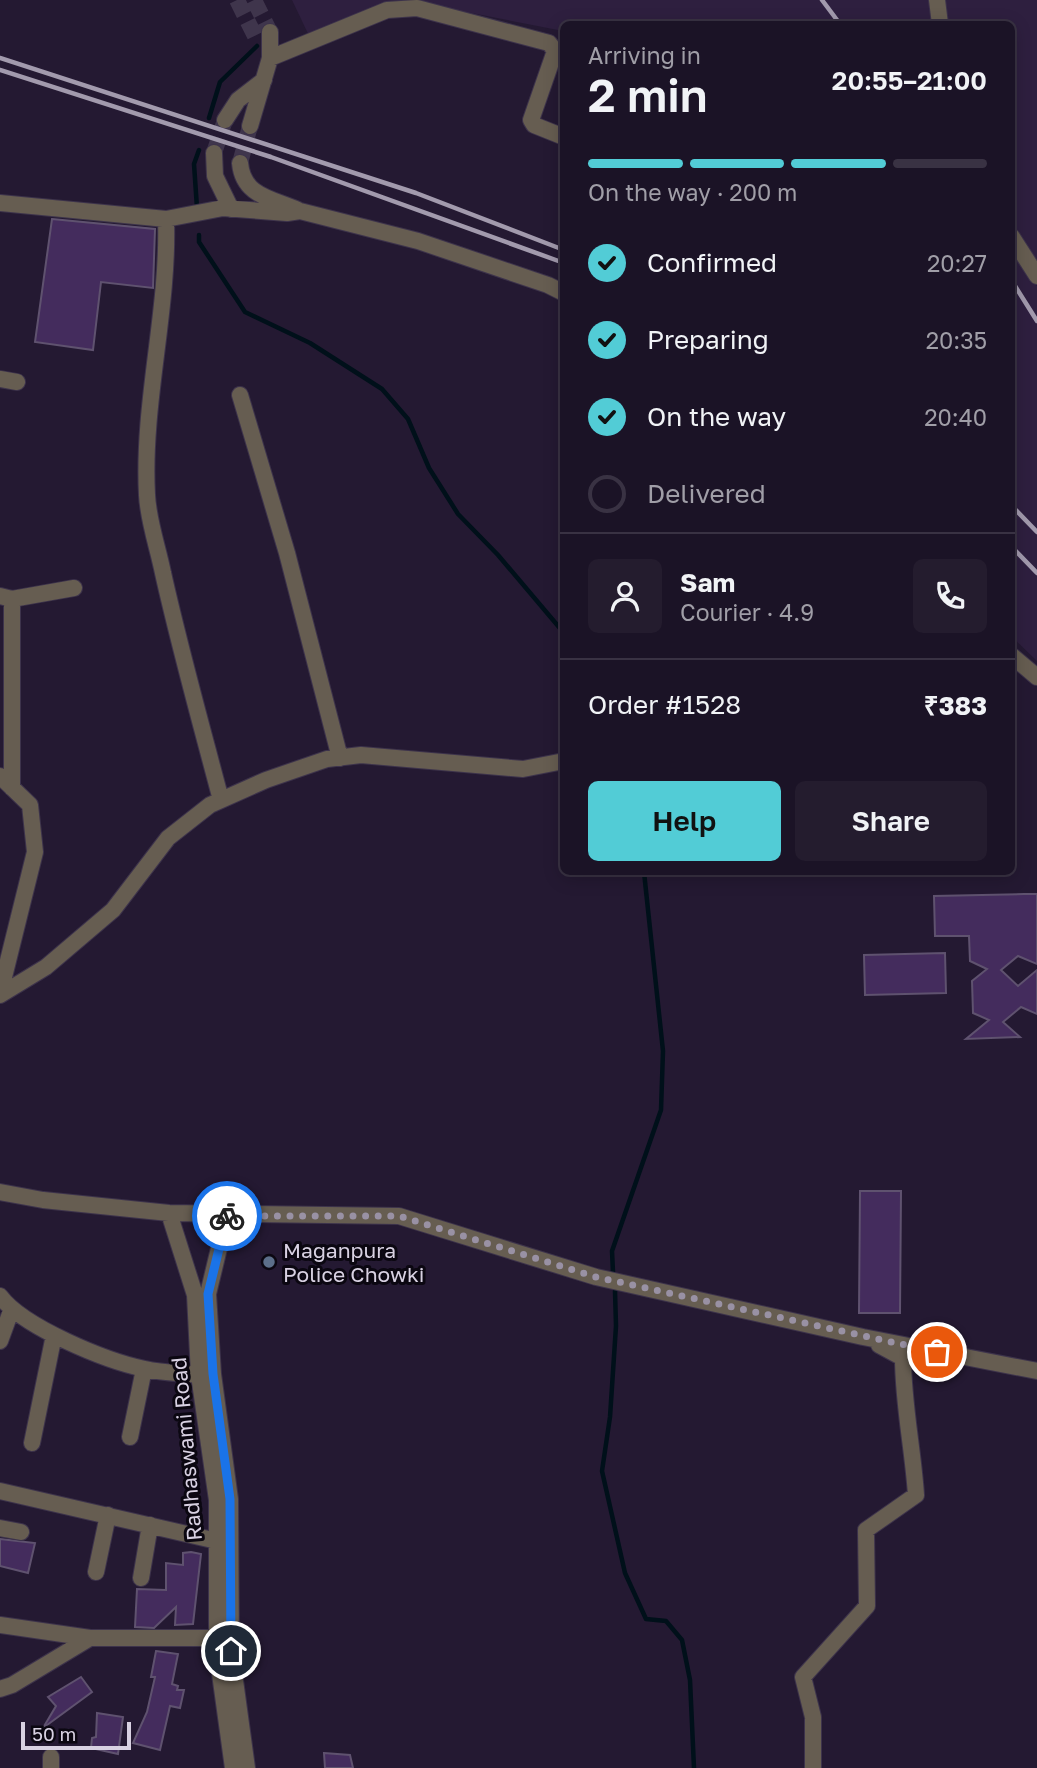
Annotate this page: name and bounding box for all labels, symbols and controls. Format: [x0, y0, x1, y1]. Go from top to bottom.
text: Arriving in [588, 41, 701, 69]
text: 20:55–21:00 [832, 65, 987, 96]
text: 2 min [588, 67, 708, 122]
text: On the way · 200 m [588, 178, 797, 206]
icon: check [588, 244, 626, 282]
text: Confirmed [647, 247, 777, 278]
text: 20:27 [927, 249, 987, 277]
icon: check [588, 321, 626, 359]
text: Preparing [647, 324, 769, 355]
text: 20:35 [926, 326, 987, 354]
icon: check [588, 398, 626, 436]
text: On the way [647, 401, 786, 432]
text: 20:40 [924, 403, 987, 431]
text: Delivered [647, 478, 766, 509]
button: person [588, 559, 662, 633]
button: phone [913, 559, 987, 633]
text: Sam [680, 567, 735, 598]
text: Courier · 4.9 [680, 598, 814, 626]
text: Order #1528 [588, 689, 741, 720]
text: ₹383 [924, 690, 987, 721]
button: Help [588, 781, 781, 861]
button: Share [795, 781, 987, 861]
courier [192, 1181, 262, 1251]
icon: bike [208, 1197, 246, 1235]
place label: Maganpura Police Chowki [283, 1237, 424, 1287]
marker: Maganpura Police Chowki [261, 1254, 277, 1270]
pin [907, 1322, 967, 1382]
icon: bag [918, 1333, 956, 1371]
street label: Radhaswami Road [165, 1356, 207, 1542]
pin [201, 1621, 261, 1681]
icon: home [212, 1632, 250, 1670]
scale bar [21, 1719, 131, 1751]
text: 50 m [32, 1722, 76, 1745]

